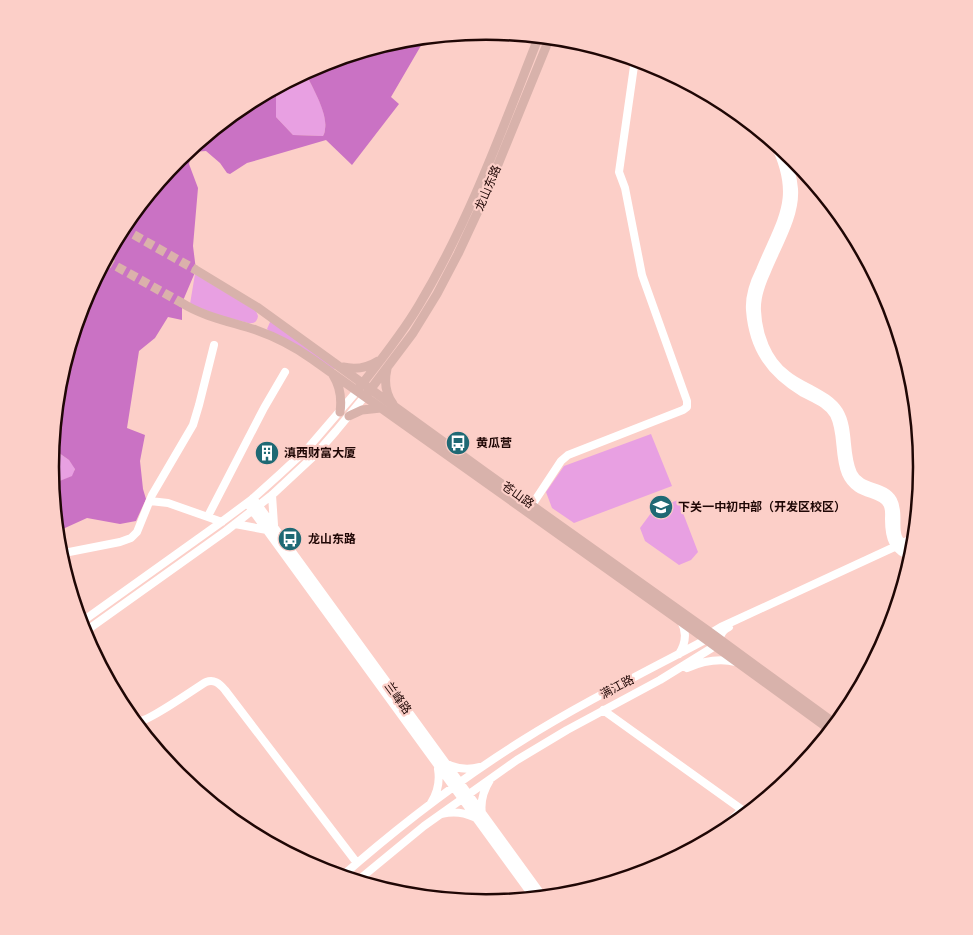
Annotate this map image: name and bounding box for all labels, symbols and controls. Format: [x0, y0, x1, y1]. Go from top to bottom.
street label: 龙山东路 [472, 163, 504, 213]
bus stop icon: 黄瓜营 [445, 430, 471, 456]
place label: 黄瓜营 [476, 436, 512, 450]
building icon: 滇西财富大厦 [254, 440, 280, 466]
place label: 滇西财富大厦 [284, 446, 356, 460]
street label: 苍山路 [499, 479, 537, 511]
school or university icon: 下关一中初中部（开发区校区） [648, 494, 674, 520]
place label: 下关一中初中部（开发区校区） [678, 500, 846, 514]
bus stop icon: 龙山东路 [277, 526, 303, 552]
place label: 龙山东路 [308, 532, 356, 546]
street label: 满江路 [598, 672, 636, 702]
street label: 兰峰路 [382, 679, 414, 717]

